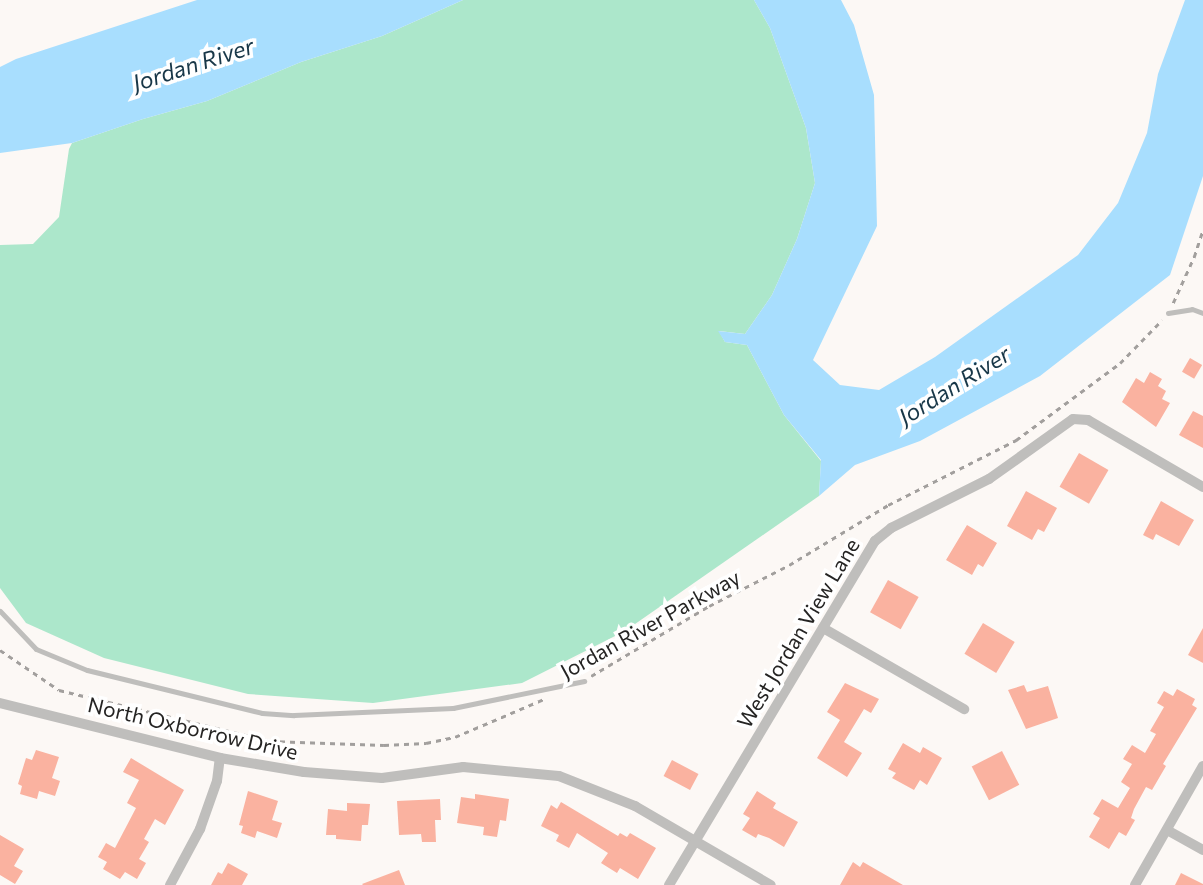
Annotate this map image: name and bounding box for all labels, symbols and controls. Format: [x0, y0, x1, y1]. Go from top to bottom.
water label: Jordan River [129, 31, 257, 97]
water label: Jordan River [893, 340, 1015, 430]
street label: West Jordan View Lane [731, 534, 865, 732]
street label: Jordan River Parkway [556, 564, 744, 684]
street label: North Oxborrow Drive [86, 692, 300, 764]

